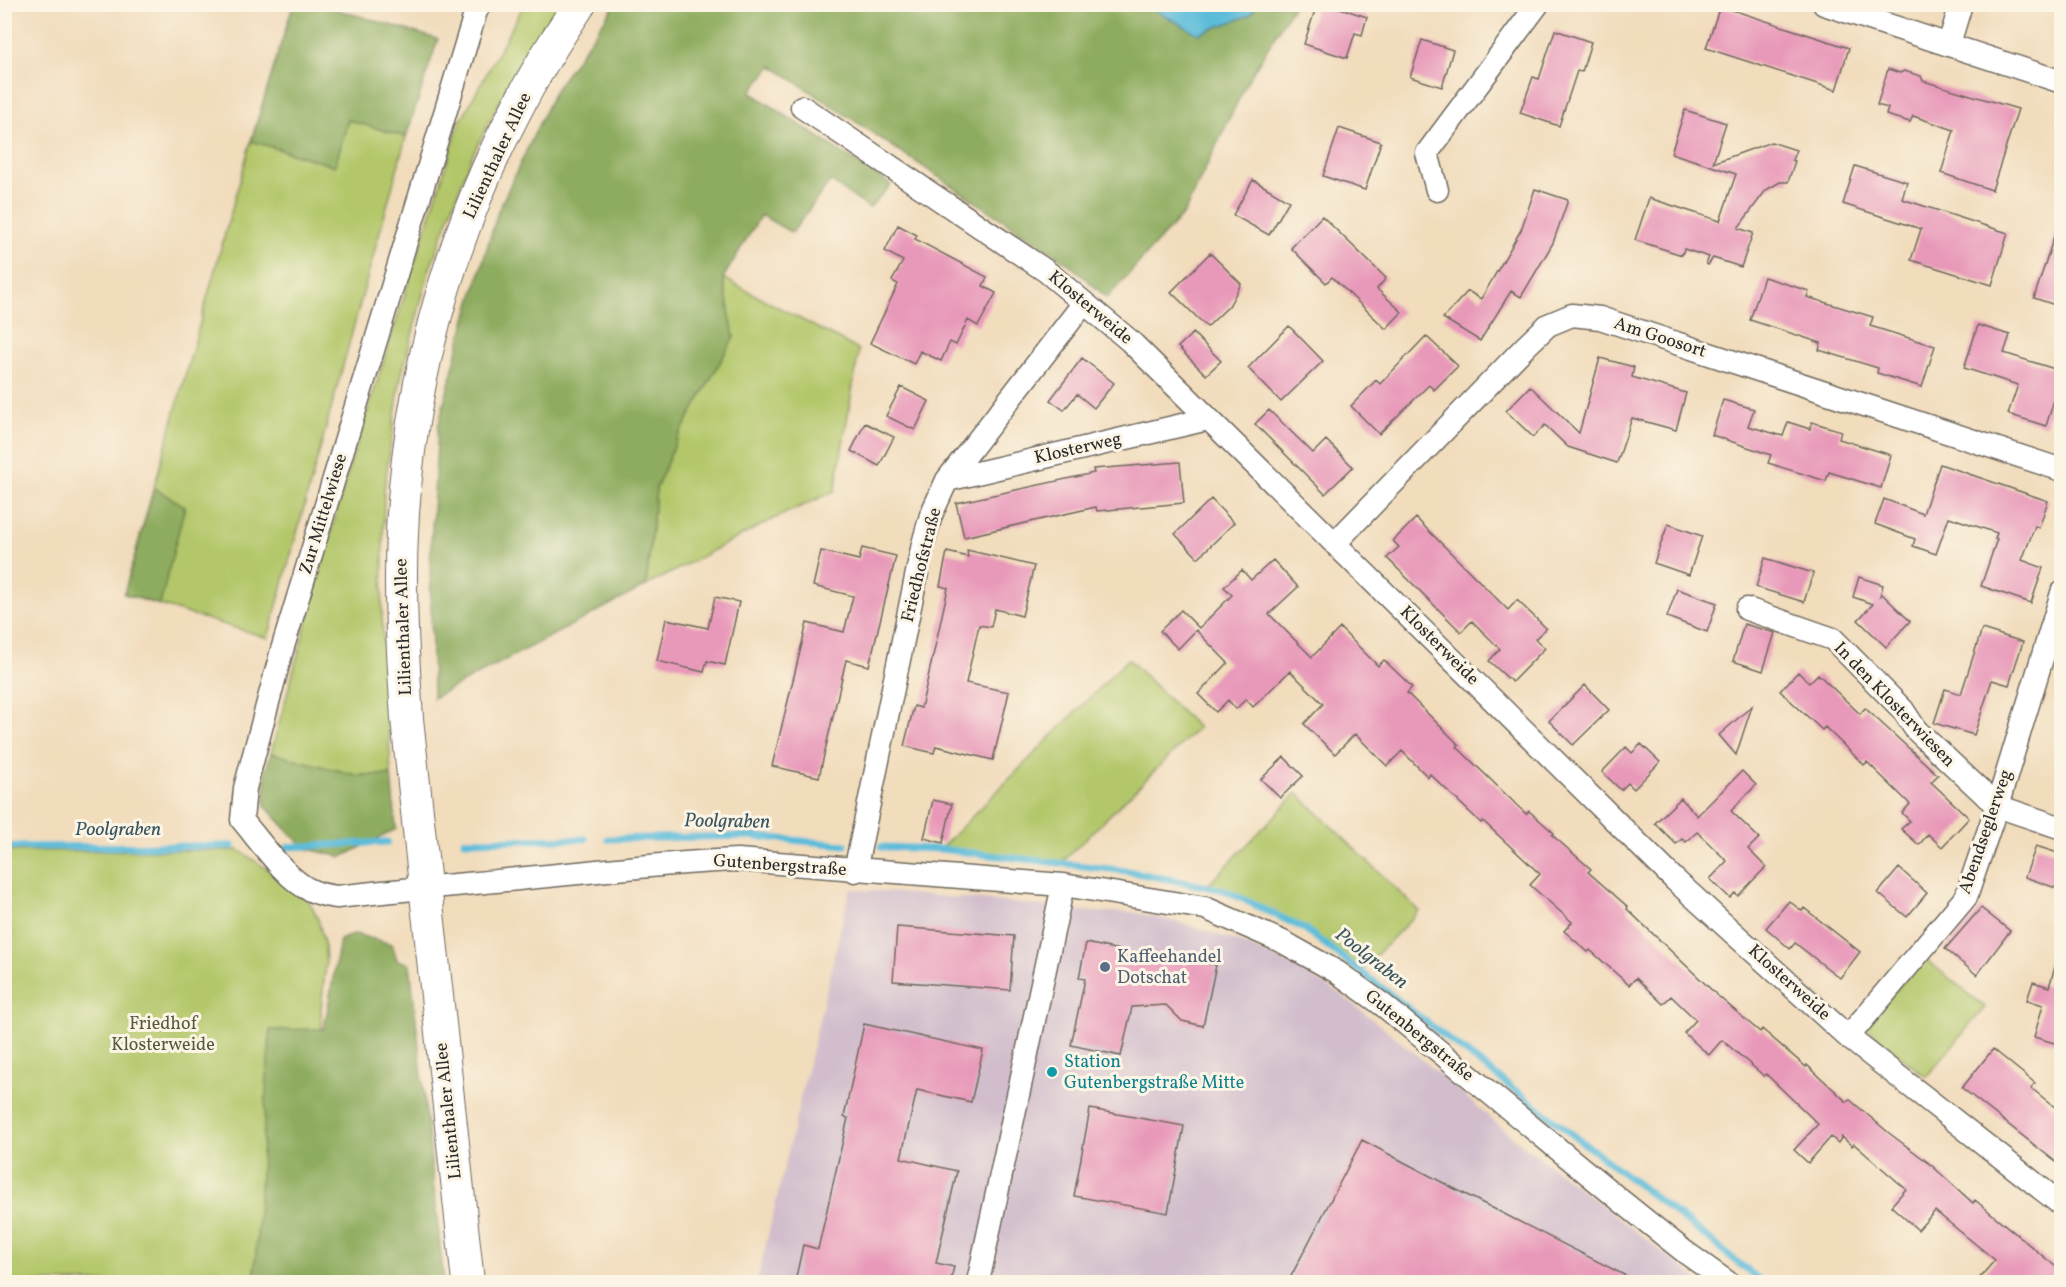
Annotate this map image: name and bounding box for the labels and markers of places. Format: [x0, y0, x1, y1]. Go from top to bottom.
place label: Kaffeehandel Dotschat [1117, 945, 1222, 991]
marker: Kaffeehandel Dotschat [1098, 960, 1112, 974]
place label: Station Gutenbergstraße Mitte [1064, 1050, 1244, 1096]
marker: Station Gutenbergstraße Mitte [1045, 1065, 1059, 1079]

